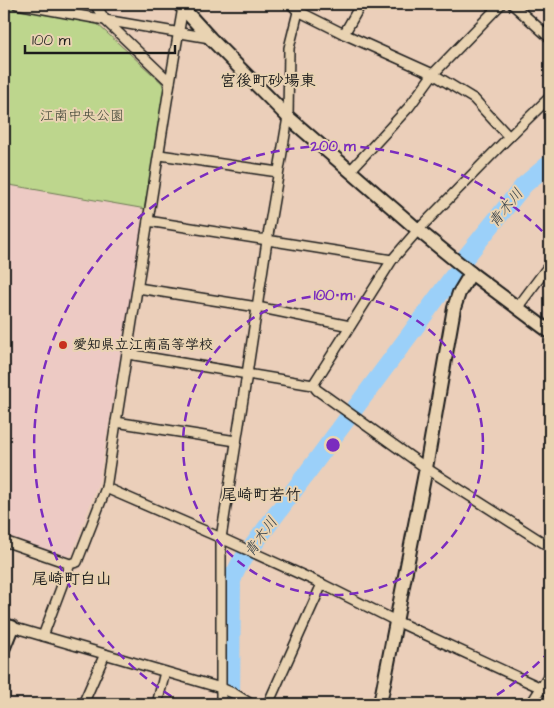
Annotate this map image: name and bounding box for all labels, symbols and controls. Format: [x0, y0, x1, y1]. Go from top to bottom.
scale bar [25, 22, 175, 54]
text: 100 m [32, 30, 71, 51]
district label: 宮後町砂場東 [220, 70, 316, 92]
park label: 江南中央公園 [40, 106, 124, 126]
text: 200 m [309, 136, 356, 157]
water label: 青木川 [484, 184, 528, 232]
text: 100 m [314, 285, 353, 306]
place label: 愛知県立江南高等学校 [73, 335, 213, 355]
marker: 愛知県立江南高等学校 [57, 339, 69, 351]
centre of rings [324, 436, 342, 454]
district label: 尾崎町若竹 [221, 484, 301, 506]
water label: 青木川 [239, 513, 283, 561]
district label: 尾崎町白山 [32, 568, 112, 590]

